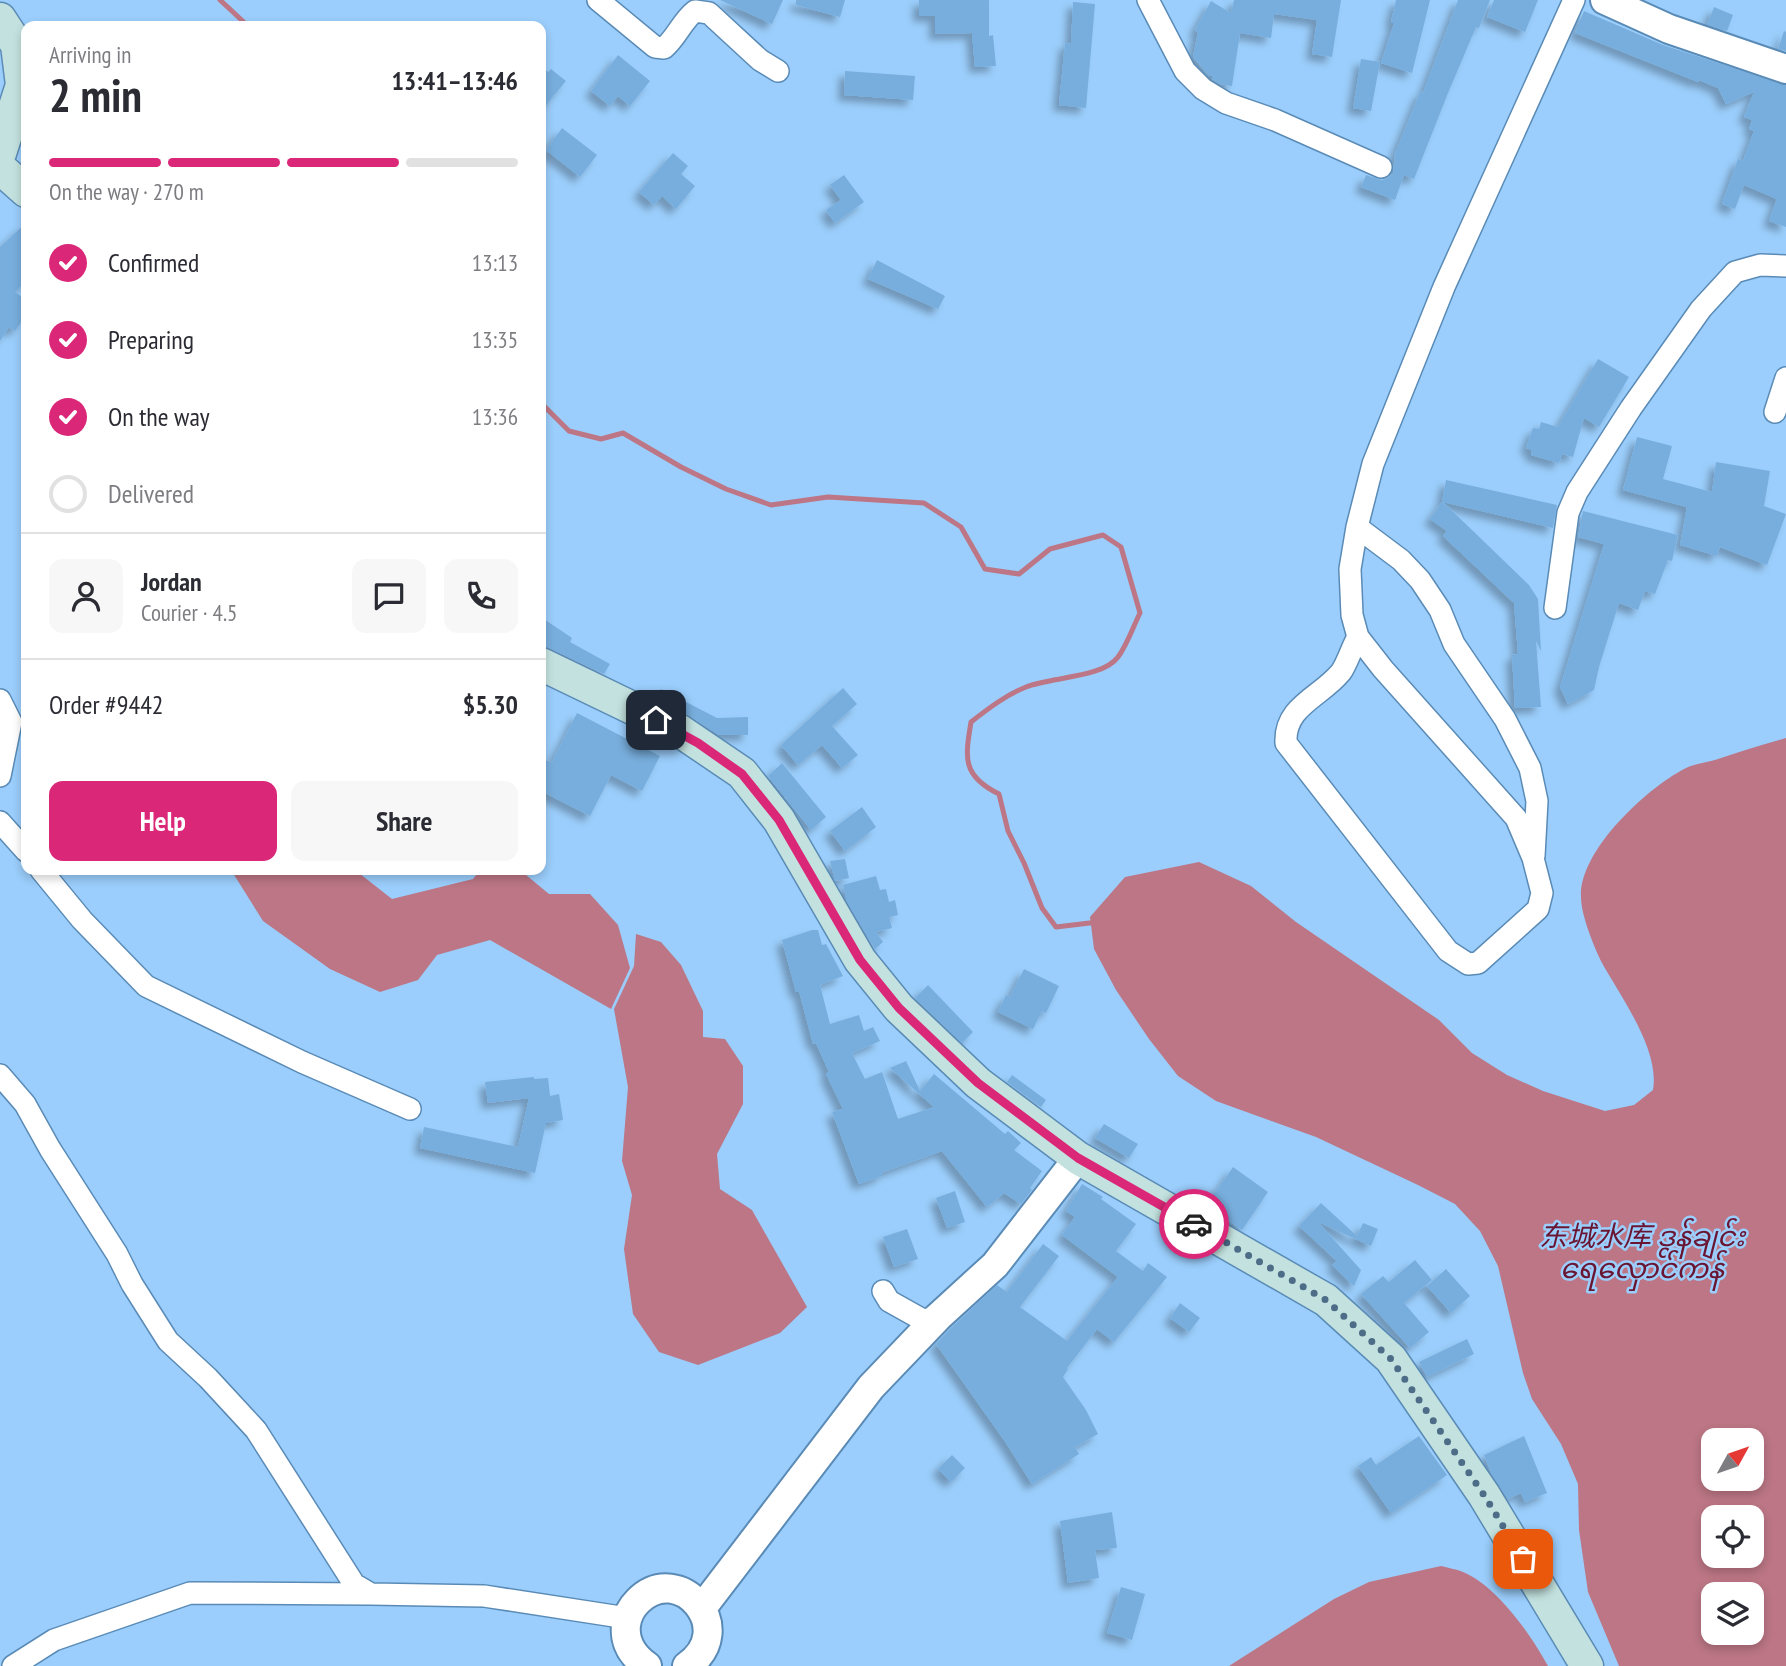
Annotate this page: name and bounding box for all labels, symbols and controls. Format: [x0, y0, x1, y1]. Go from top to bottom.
text: Arriving in [49, 40, 131, 69]
text: 13:41–13:46 [391, 64, 518, 97]
text: 2 min [49, 65, 142, 125]
text: On the way · 270 m [49, 177, 204, 206]
icon: check [49, 244, 87, 282]
text: Confirmed [108, 246, 199, 279]
text: 13:13 [472, 248, 518, 277]
icon: check [49, 321, 87, 359]
text: Preparing [108, 323, 194, 356]
text: 13:35 [472, 325, 518, 354]
icon: check [49, 398, 87, 436]
text: On the way [108, 400, 210, 433]
text: 13:36 [472, 402, 518, 431]
text: Delivered [108, 477, 194, 510]
button: person [49, 559, 123, 633]
button: chat [352, 559, 426, 633]
button: phone [444, 559, 518, 633]
text: Jordan [141, 565, 202, 598]
text: Courier · 4.5 [141, 598, 237, 627]
text: Order #9442 [49, 688, 164, 721]
text: $5.30 [463, 688, 518, 721]
pin [626, 690, 686, 750]
icon: home [637, 701, 675, 739]
button: Help [49, 781, 277, 861]
button: Share [291, 781, 518, 861]
courier [1159, 1189, 1229, 1259]
icon: car [1175, 1205, 1213, 1243]
water label: 东城水库 ဒွန်ချင်း ရေလှောင်ကန် [1539, 1217, 1747, 1292]
north arrow [1701, 1428, 1764, 1491]
map controls [1701, 1428, 1764, 1645]
button: locate [1701, 1505, 1764, 1568]
pin [1493, 1529, 1553, 1589]
icon: bag [1504, 1540, 1542, 1578]
button: layers [1701, 1582, 1764, 1645]

